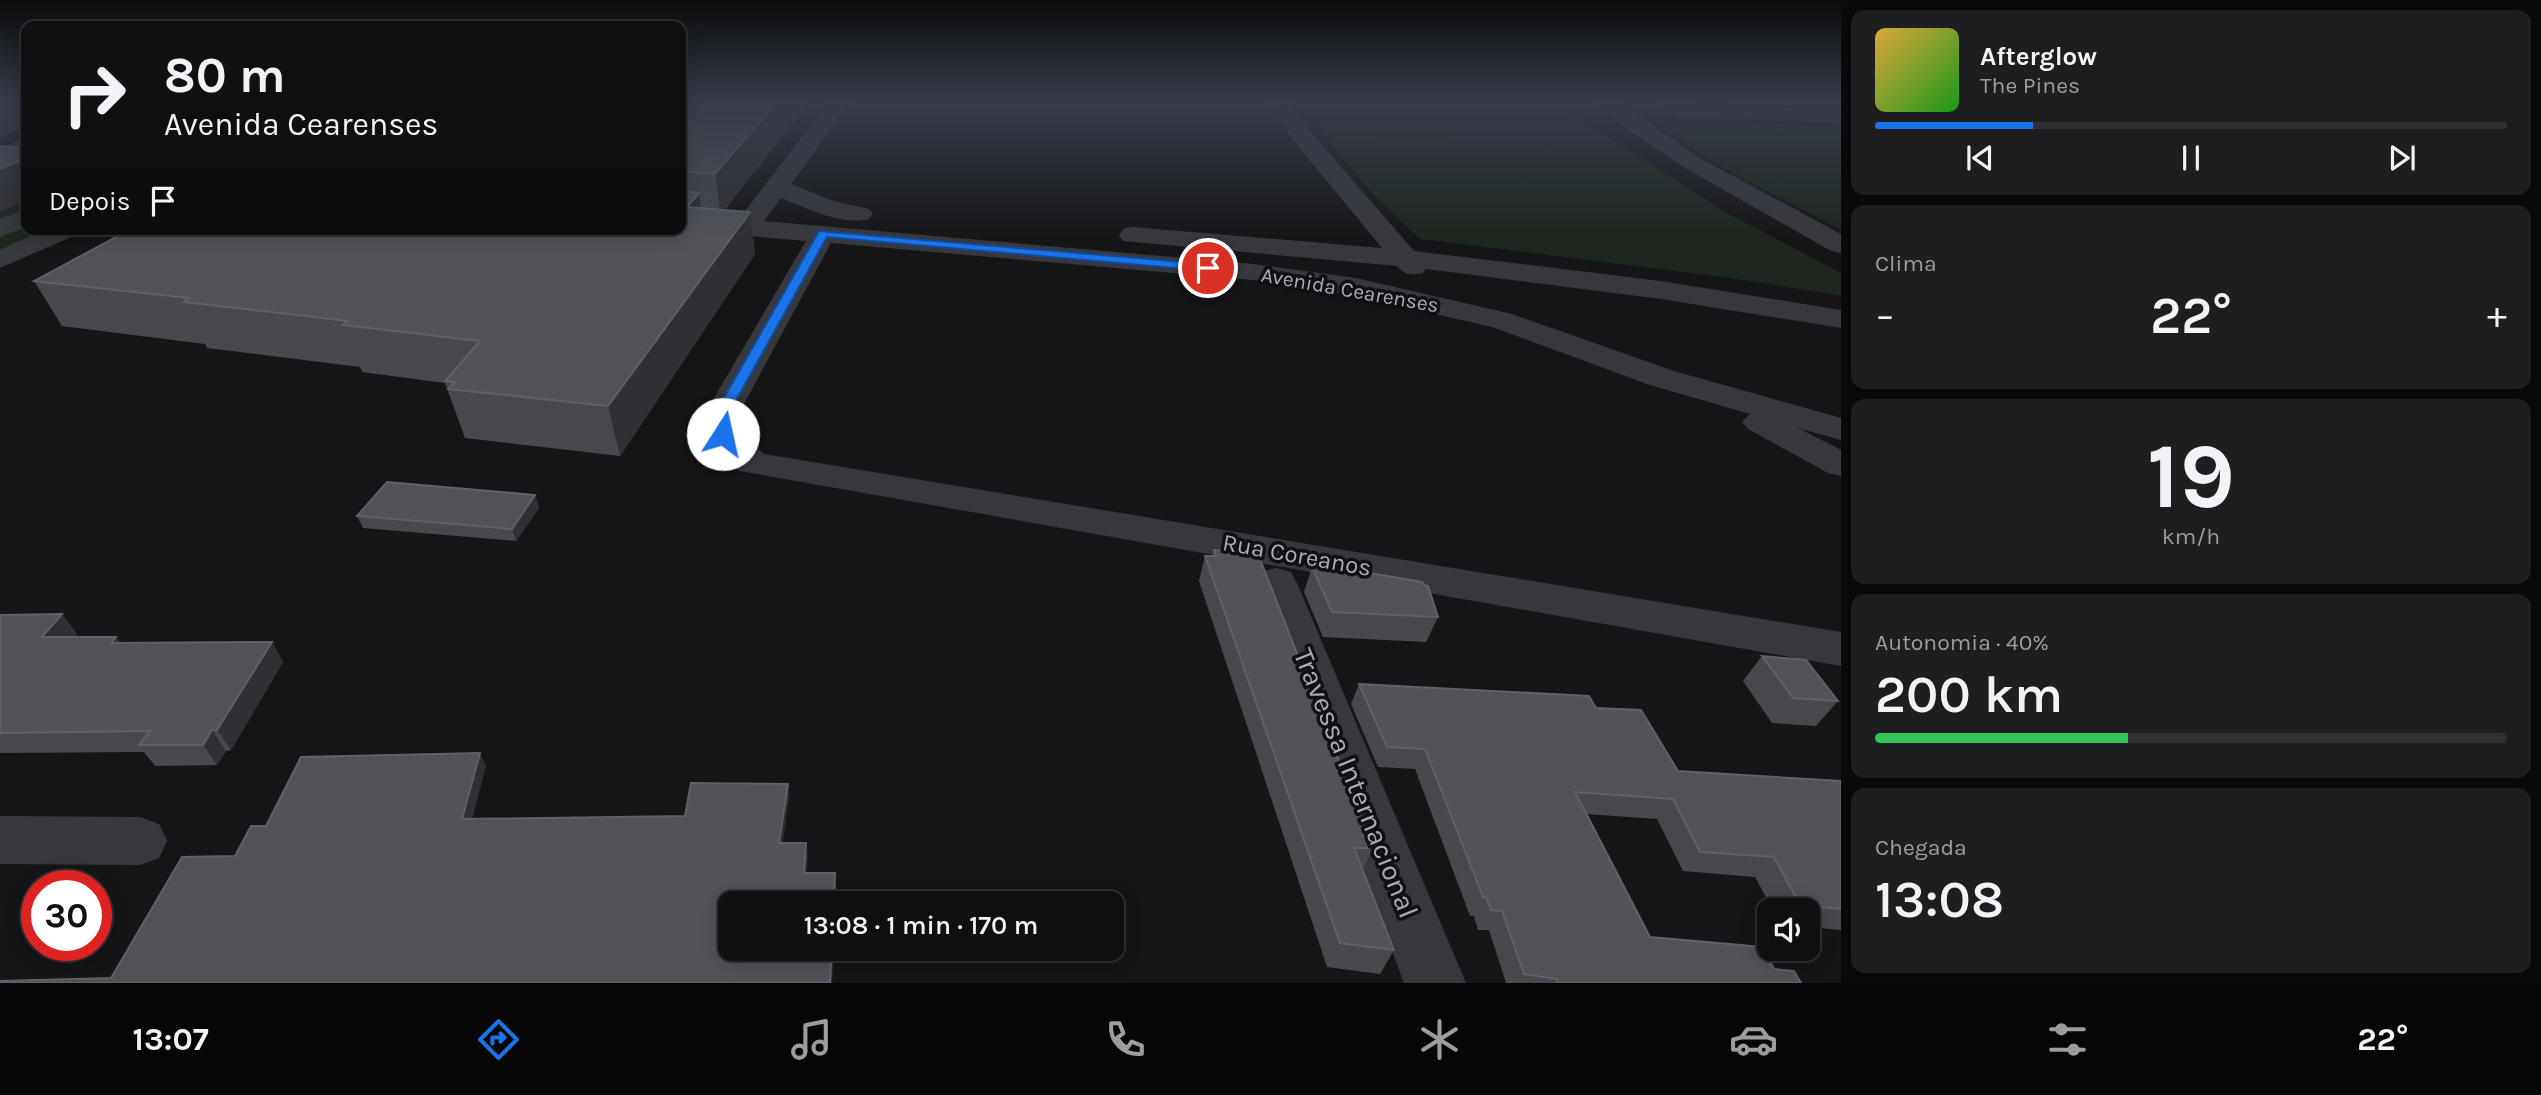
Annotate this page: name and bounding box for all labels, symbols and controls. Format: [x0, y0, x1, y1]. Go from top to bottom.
text: Afterglow [1980, 41, 2097, 72]
text: 80 m [164, 47, 286, 104]
icon: right [49, 49, 140, 140]
text: The Pines [1980, 72, 2080, 99]
text: Avenida Cearenses [164, 106, 438, 143]
icon: previous [1961, 139, 1999, 177]
icon: pause [2172, 139, 2210, 177]
icon: next [2383, 139, 2421, 177]
icon: arrive [144, 182, 182, 220]
text: Depois [49, 186, 130, 217]
pin [1178, 238, 1238, 298]
icon: arrive [1189, 249, 1227, 287]
text: Clima [1875, 250, 1937, 277]
street label: Avenida Cearenses [1259, 263, 1441, 317]
text: 22° [2150, 285, 2232, 346]
text: − [1875, 293, 1895, 338]
text: + [2487, 293, 2507, 338]
position arrow [686, 397, 760, 471]
text: 19 [2147, 424, 2235, 530]
text: km/h [2162, 523, 2220, 550]
street label: Rua Coreanos [1221, 528, 1373, 582]
text: Autonomia · 40% [1875, 629, 2049, 656]
street label: Travessa Internacional [1287, 643, 1425, 923]
text: 200 km [1875, 664, 2063, 725]
text: Chegada [1875, 834, 1967, 861]
text: 13:08 [1875, 869, 2004, 930]
speed limit sign: 30 [21, 870, 112, 961]
map controls [1757, 898, 1820, 961]
button: sound [1757, 898, 1820, 961]
text: 13:08 · 1 min · 170 m [804, 910, 1038, 941]
icon: directions [474, 1015, 523, 1064]
icon: music [787, 1015, 836, 1064]
icon: phone [1101, 1015, 1150, 1064]
icon: climate [1415, 1015, 1464, 1064]
icon: car [1729, 1015, 1778, 1064]
icon: filters [2043, 1015, 2092, 1064]
text: 13:07 [132, 1021, 209, 1058]
text: 22° [2357, 1021, 2408, 1058]

